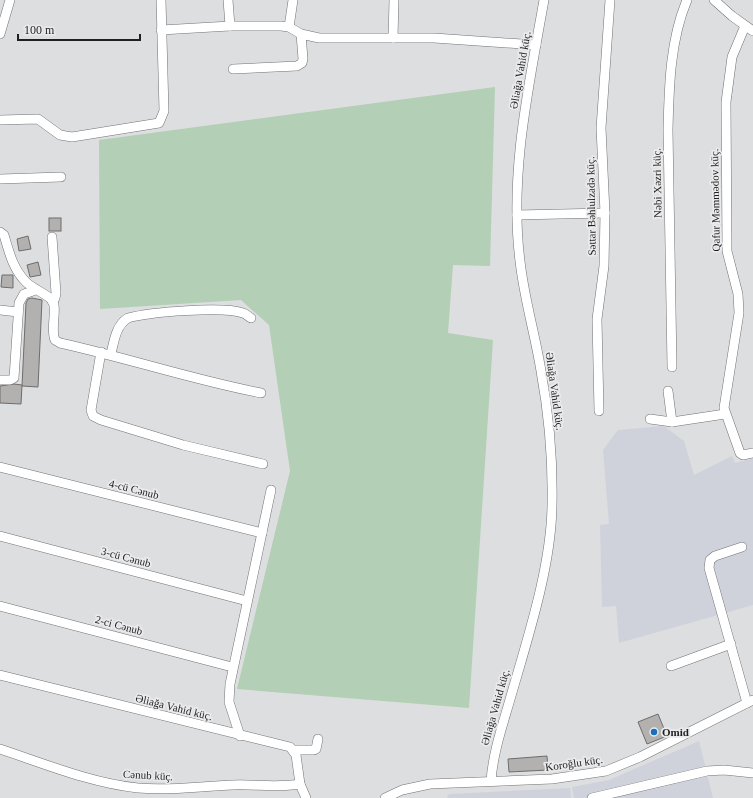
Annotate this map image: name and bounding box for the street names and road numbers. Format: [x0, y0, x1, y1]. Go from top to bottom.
street label: Əliağa Vahid küç. [507, 30, 533, 110]
street label: Nəbi Xəzri küç. [650, 148, 664, 218]
street label: Qafur Məmmədov küç. [708, 148, 722, 252]
street label: Səttar Bəhlulzadə küç. [584, 156, 598, 256]
street label: Əliağa Vahid küç. [544, 351, 566, 431]
street label: 4-cü Cənub [108, 477, 161, 501]
street label: 3-cü Cənub [100, 545, 153, 570]
street label: 2-ci Cənub [94, 613, 144, 637]
street label: Əliağa Vahid küç. [478, 667, 512, 747]
street label: Əliağa Vahid küç. [134, 692, 214, 722]
street label: Koroğlu küç. [544, 753, 604, 773]
street label: Cənub küç. [123, 768, 174, 782]

